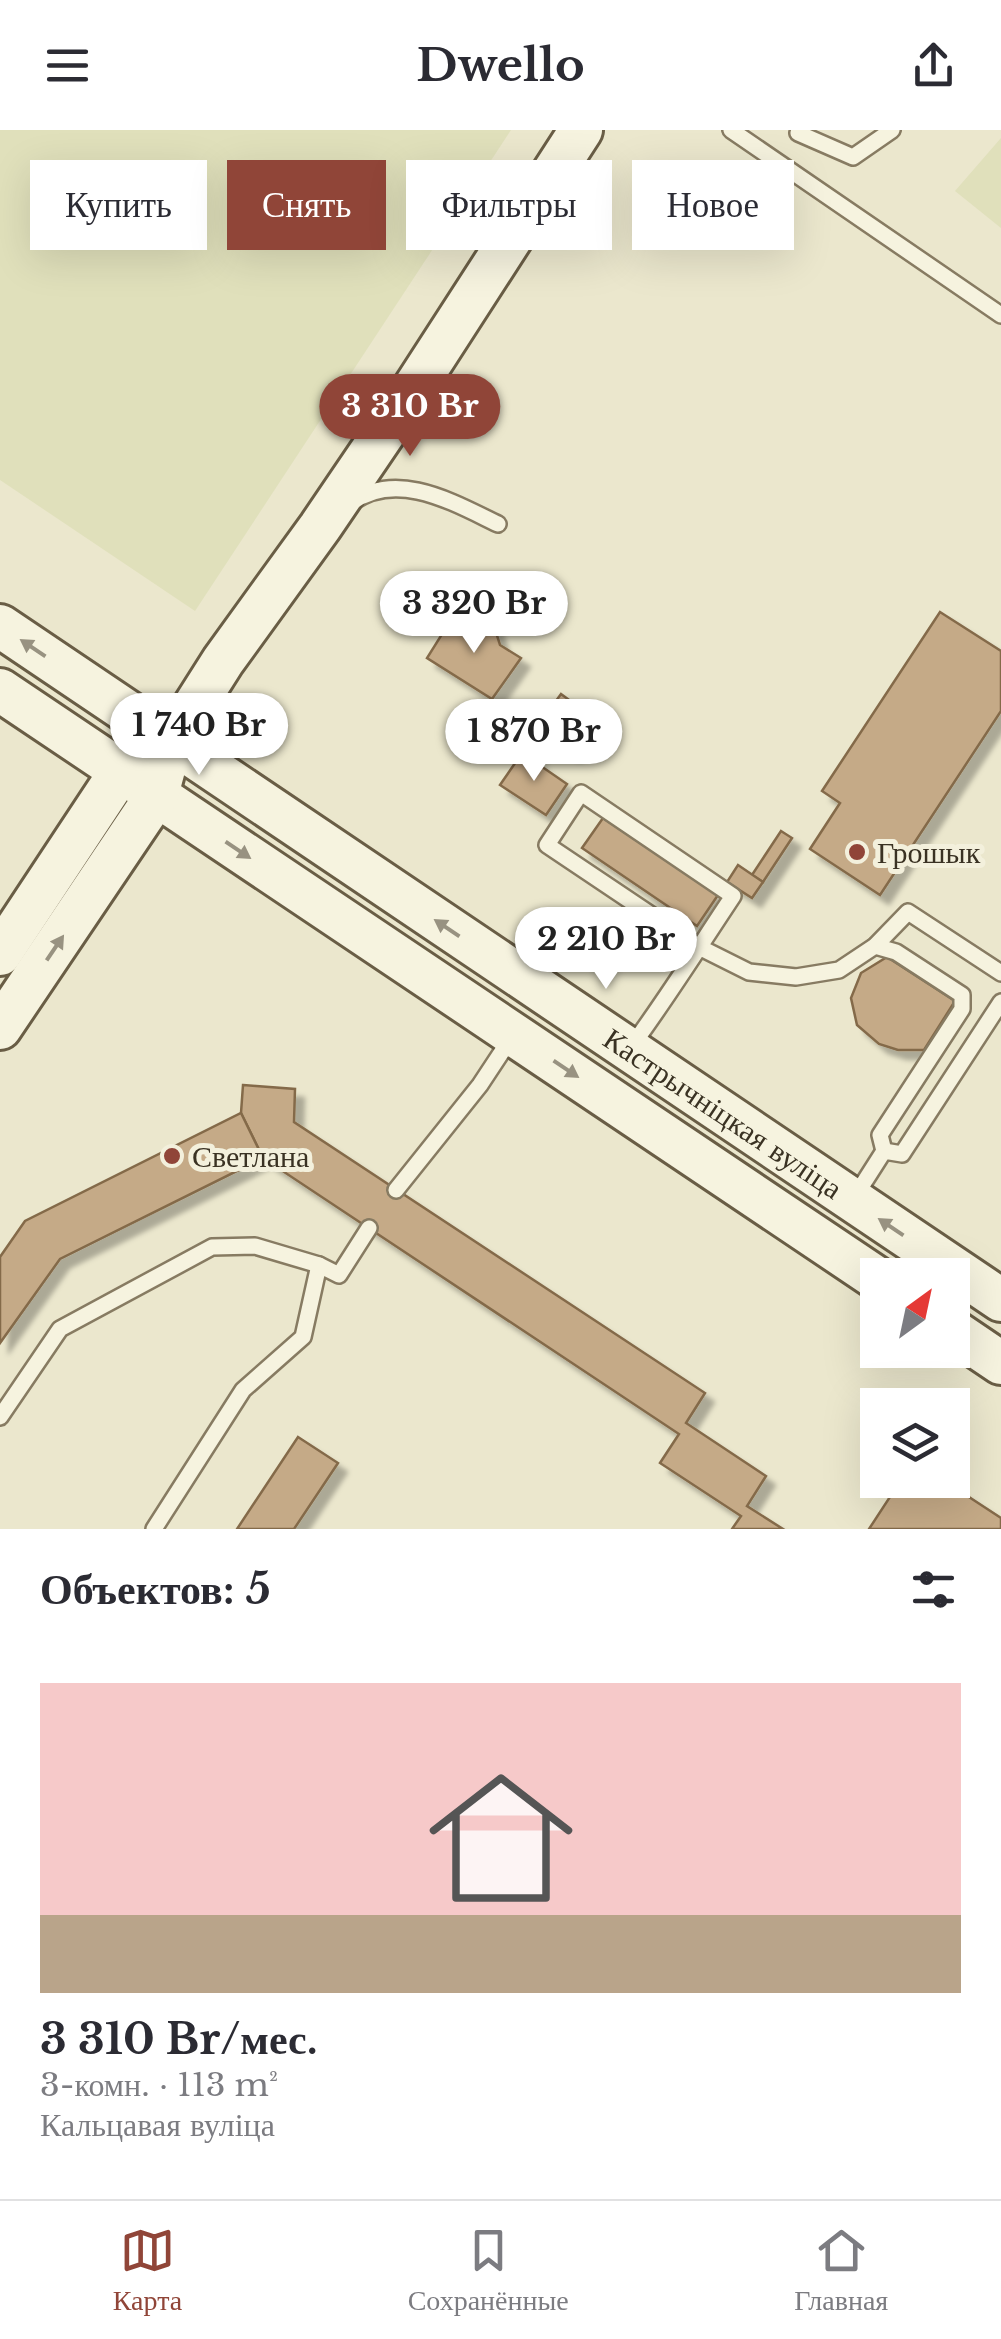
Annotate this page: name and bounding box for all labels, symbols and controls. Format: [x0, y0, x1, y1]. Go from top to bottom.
text: Dwello [416, 37, 585, 93]
icon: menu [40, 38, 95, 93]
icon: share [906, 38, 961, 93]
chip: Купить [30, 160, 207, 250]
chip: Снять [227, 160, 386, 250]
chip: Фильтры [406, 160, 612, 250]
chip: Новое [632, 160, 794, 250]
pin: 3 310 Br [307, 374, 513, 459]
text: 3 310 Br [341, 386, 479, 426]
pin: 3 320 Br [371, 571, 577, 656]
text: 3 320 Br [402, 583, 546, 623]
one-way arrow [20, 639, 47, 657]
pin: 1 740 Br [96, 693, 302, 778]
pin: 1 870 Br [431, 699, 637, 784]
text: 1 740 Br [132, 705, 266, 745]
text: 1 870 Br [467, 711, 601, 751]
place label: Грошык [877, 834, 981, 871]
one-way arrow [224, 840, 252, 858]
marker: Грошык [846, 841, 868, 863]
pin: 2 210 Br [503, 907, 709, 992]
one-way arrow [433, 919, 460, 938]
text: 2 210 Br [537, 919, 675, 959]
one-way arrow [45, 934, 63, 961]
street label: Кастрычніцкая вуліца [597, 1020, 850, 1207]
one-way arrow [553, 1060, 580, 1078]
place label: Светлана [192, 1138, 309, 1175]
marker: Светлана [161, 1145, 183, 1167]
one-way arrow [877, 1218, 904, 1236]
north arrow [860, 1258, 970, 1368]
map controls [860, 1258, 970, 1498]
button: layers [860, 1388, 970, 1498]
icon: filters [906, 1562, 961, 1617]
text: Объектов: 5 [40, 1563, 271, 1615]
icon: home [411, 1748, 591, 1928]
text: 3 310 Br/мес. [40, 2013, 318, 2065]
text: 3-комн. · 113 m² [40, 2065, 278, 2105]
text: Кальцавая вуліца [40, 2105, 275, 2145]
tab: Карта [113, 2223, 182, 2318]
tab: Сохранённые [408, 2223, 569, 2318]
tab: Главная [794, 2223, 888, 2318]

